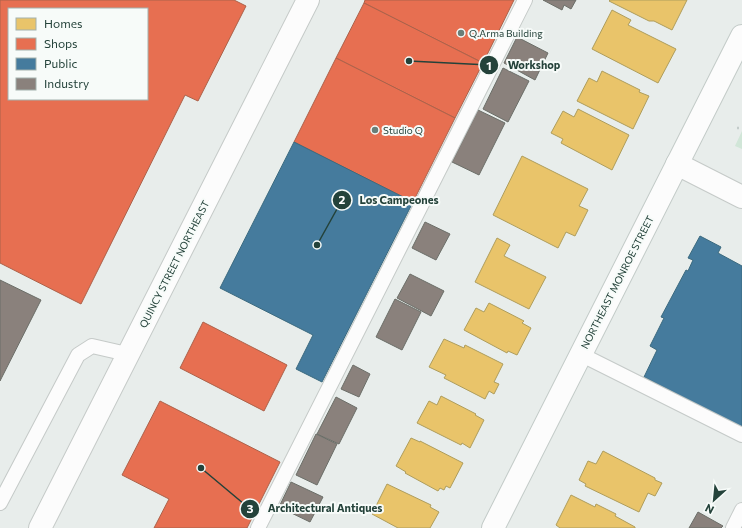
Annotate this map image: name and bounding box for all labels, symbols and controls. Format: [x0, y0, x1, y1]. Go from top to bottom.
legend [8, 8, 148, 100]
text: Homes [44, 16, 82, 30]
place label: Q.Arma Building [469, 27, 543, 39]
marker: Q.Arma Building [456, 28, 466, 38]
text: Shops [44, 36, 78, 50]
callout: Workshop [479, 54, 568, 77]
text: Public [44, 56, 77, 70]
text: 1 [486, 58, 492, 72]
text: Workshop [508, 58, 561, 71]
text: Industry [44, 76, 89, 90]
place label: Studio Q [383, 124, 423, 136]
marker: Studio Q [370, 125, 380, 135]
callout: Los Campeones [332, 189, 447, 212]
text: 2 [339, 192, 346, 206]
text: Los Campeones [359, 193, 439, 206]
street label: QUINCY STREET NORTHEAST [137, 198, 212, 330]
street label: NORTHEAST MONROE STREET [578, 213, 656, 351]
north arrow [694, 480, 734, 520]
callout: Architectural Antiques [240, 497, 390, 520]
text: 3 [247, 501, 254, 515]
text: Architectural Antiques [268, 501, 382, 514]
text: N [703, 502, 716, 517]

